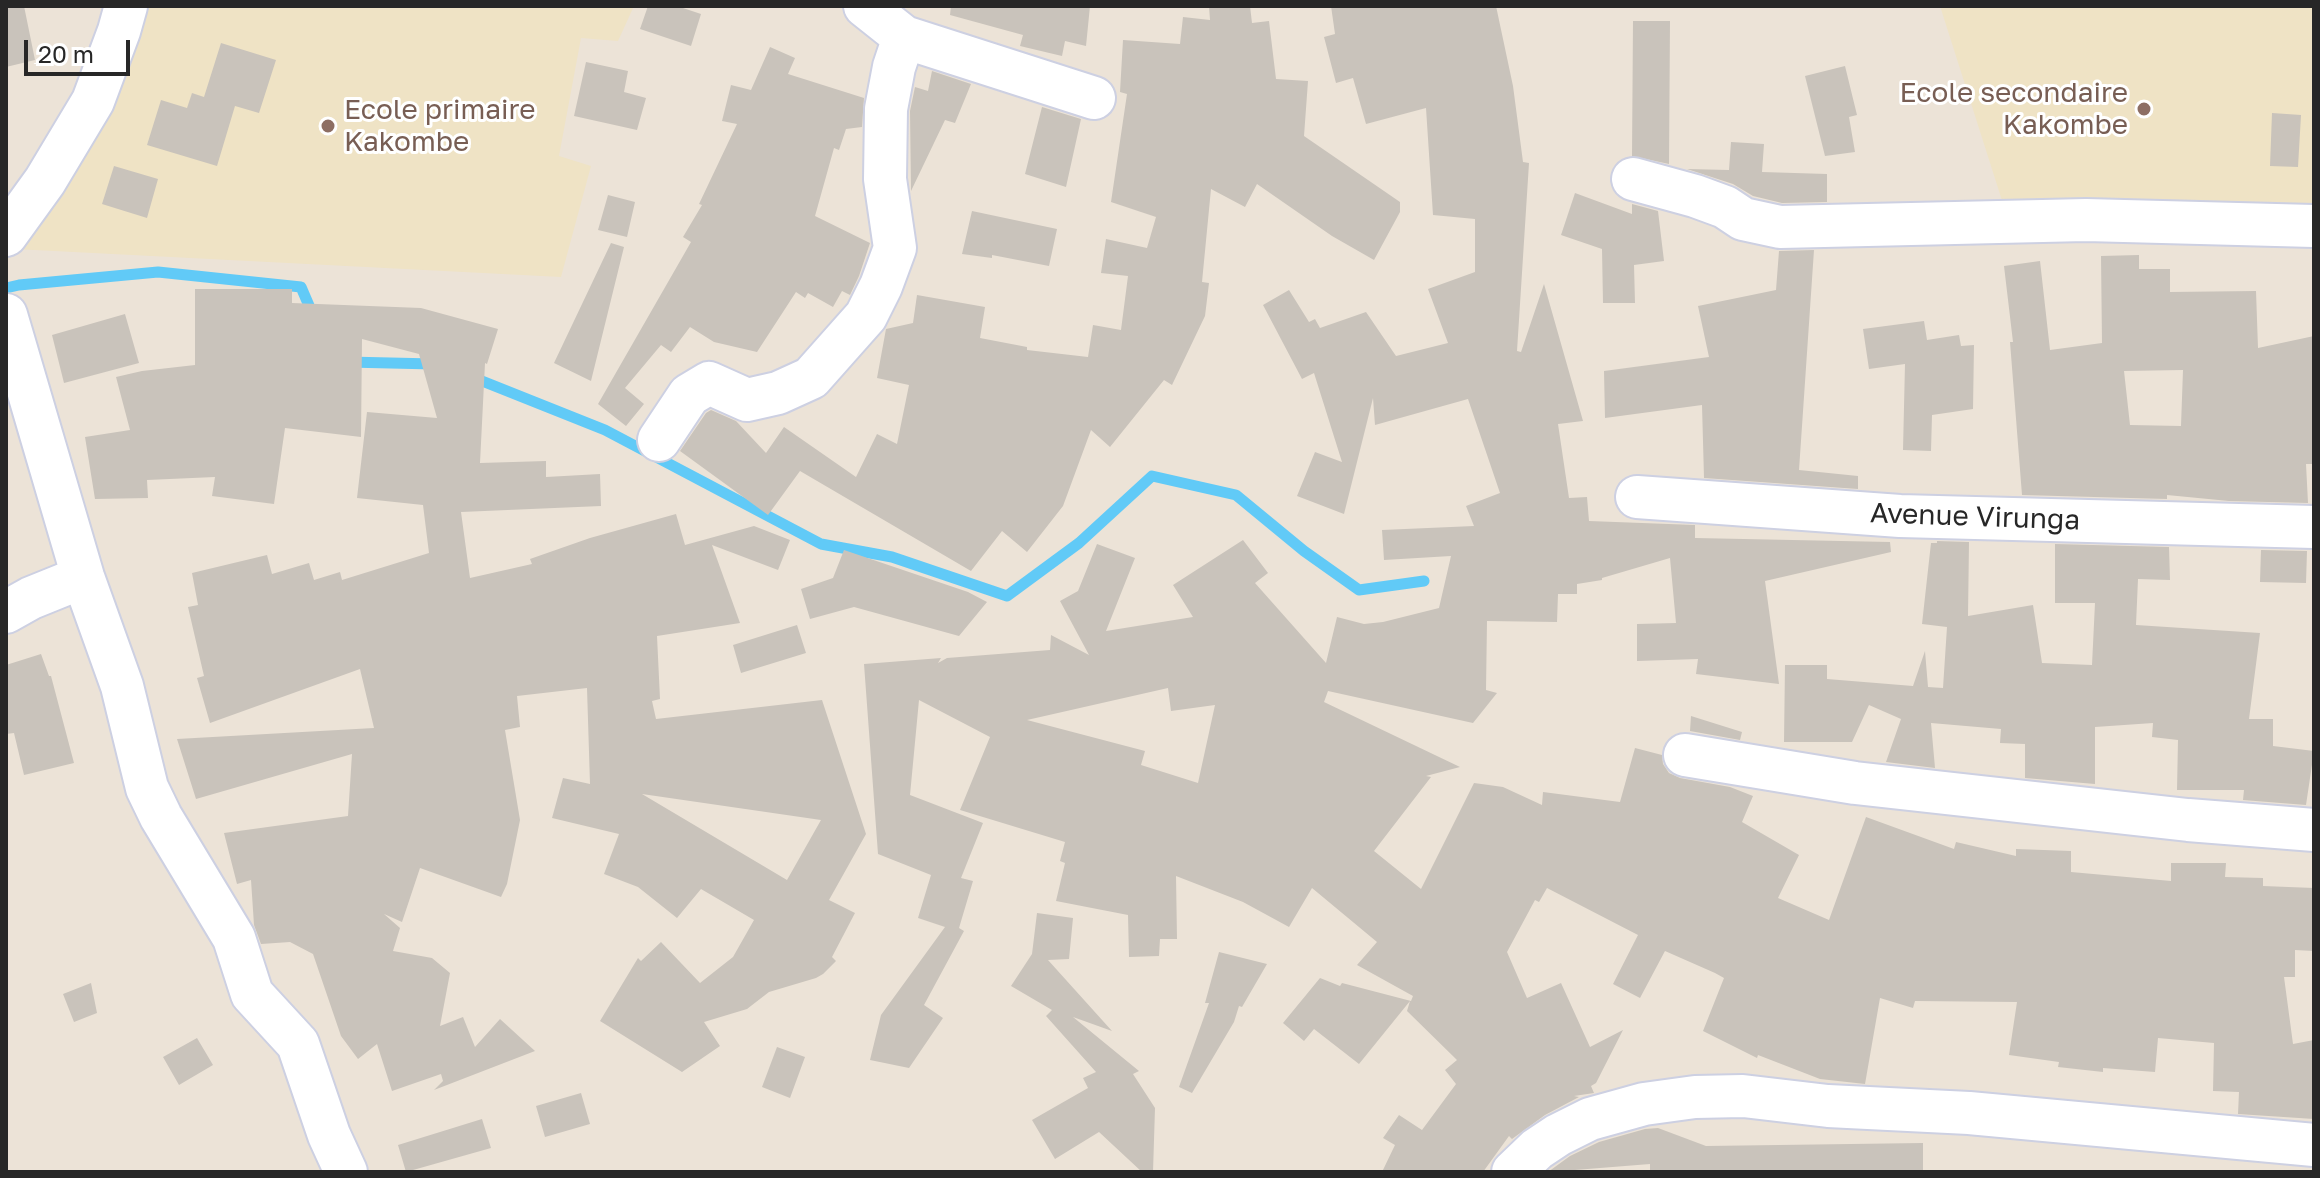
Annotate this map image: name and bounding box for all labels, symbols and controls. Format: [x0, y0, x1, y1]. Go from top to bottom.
scale bar [28, 24, 134, 74]
text: 20 m [38, 39, 94, 68]
place label: Ecole secondaire Kakombe [1899, 76, 2128, 142]
place label: Ecole primaire Kakombe [344, 93, 535, 159]
marker: Ecole secondaire Kakombe [2135, 100, 2153, 118]
marker: Ecole primaire Kakombe [319, 117, 337, 135]
street label: Avenue Virunga [1869, 497, 2081, 537]

